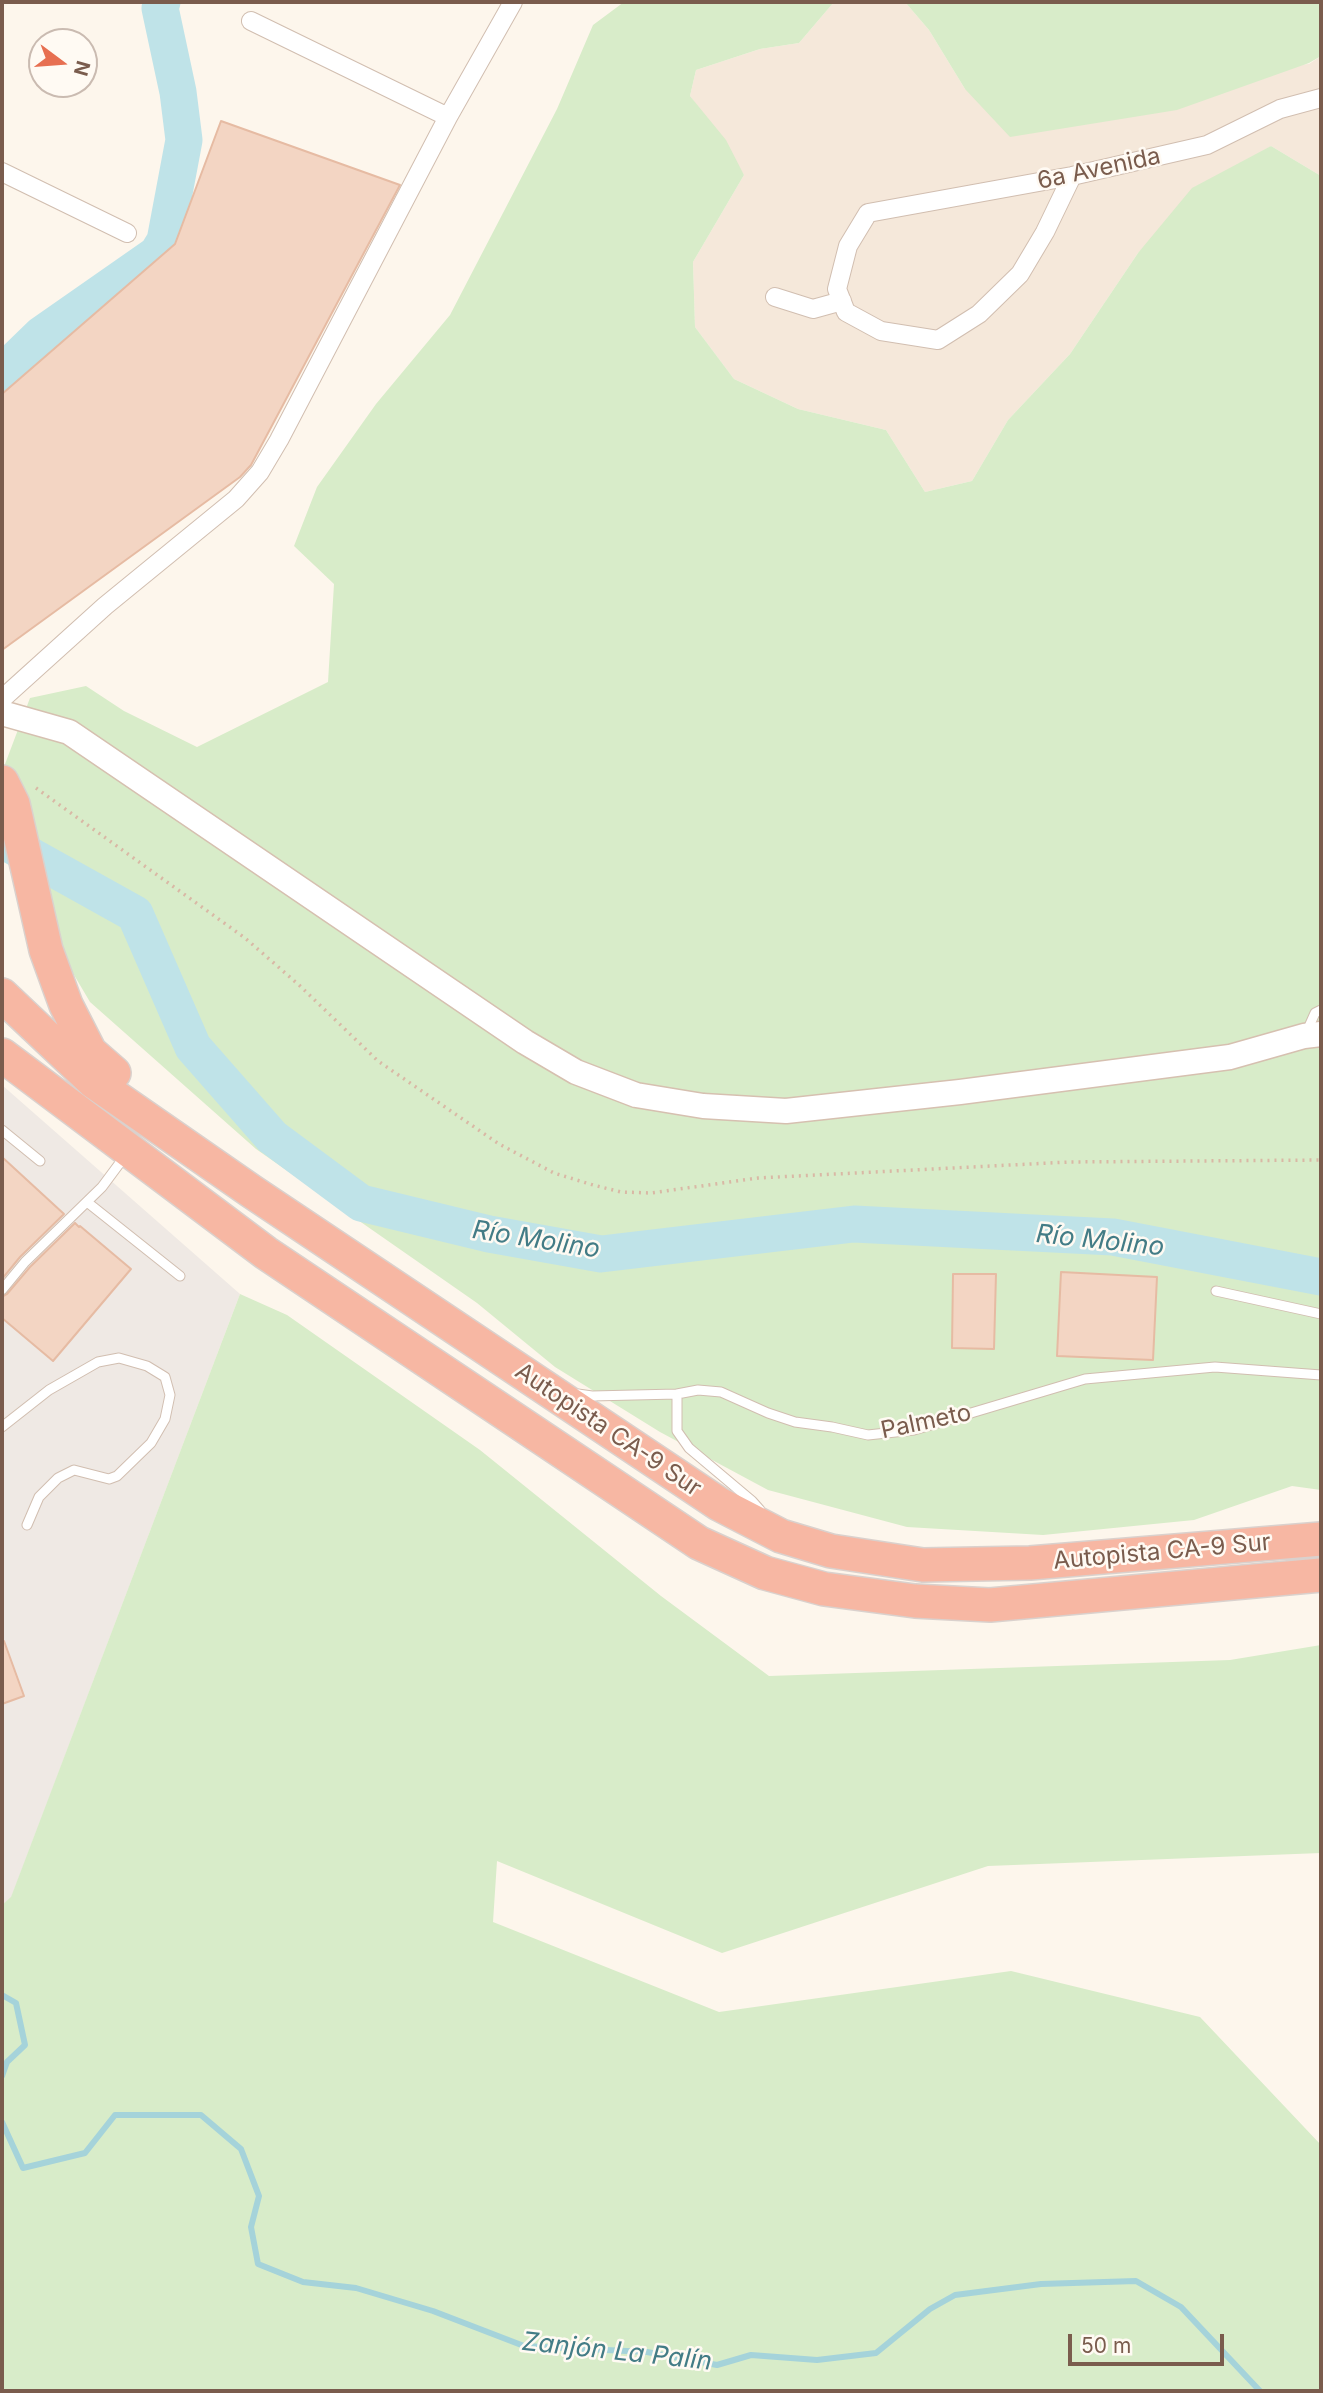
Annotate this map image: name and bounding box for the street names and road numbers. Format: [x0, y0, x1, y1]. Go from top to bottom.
street label: 6a Avenida [1035, 142, 1163, 196]
street label: Autopista CA-9 Sur [509, 1357, 707, 1503]
street label: Palmeto [878, 1398, 974, 1446]
street label: Autopista CA-9 Sur [1052, 1528, 1272, 1576]

